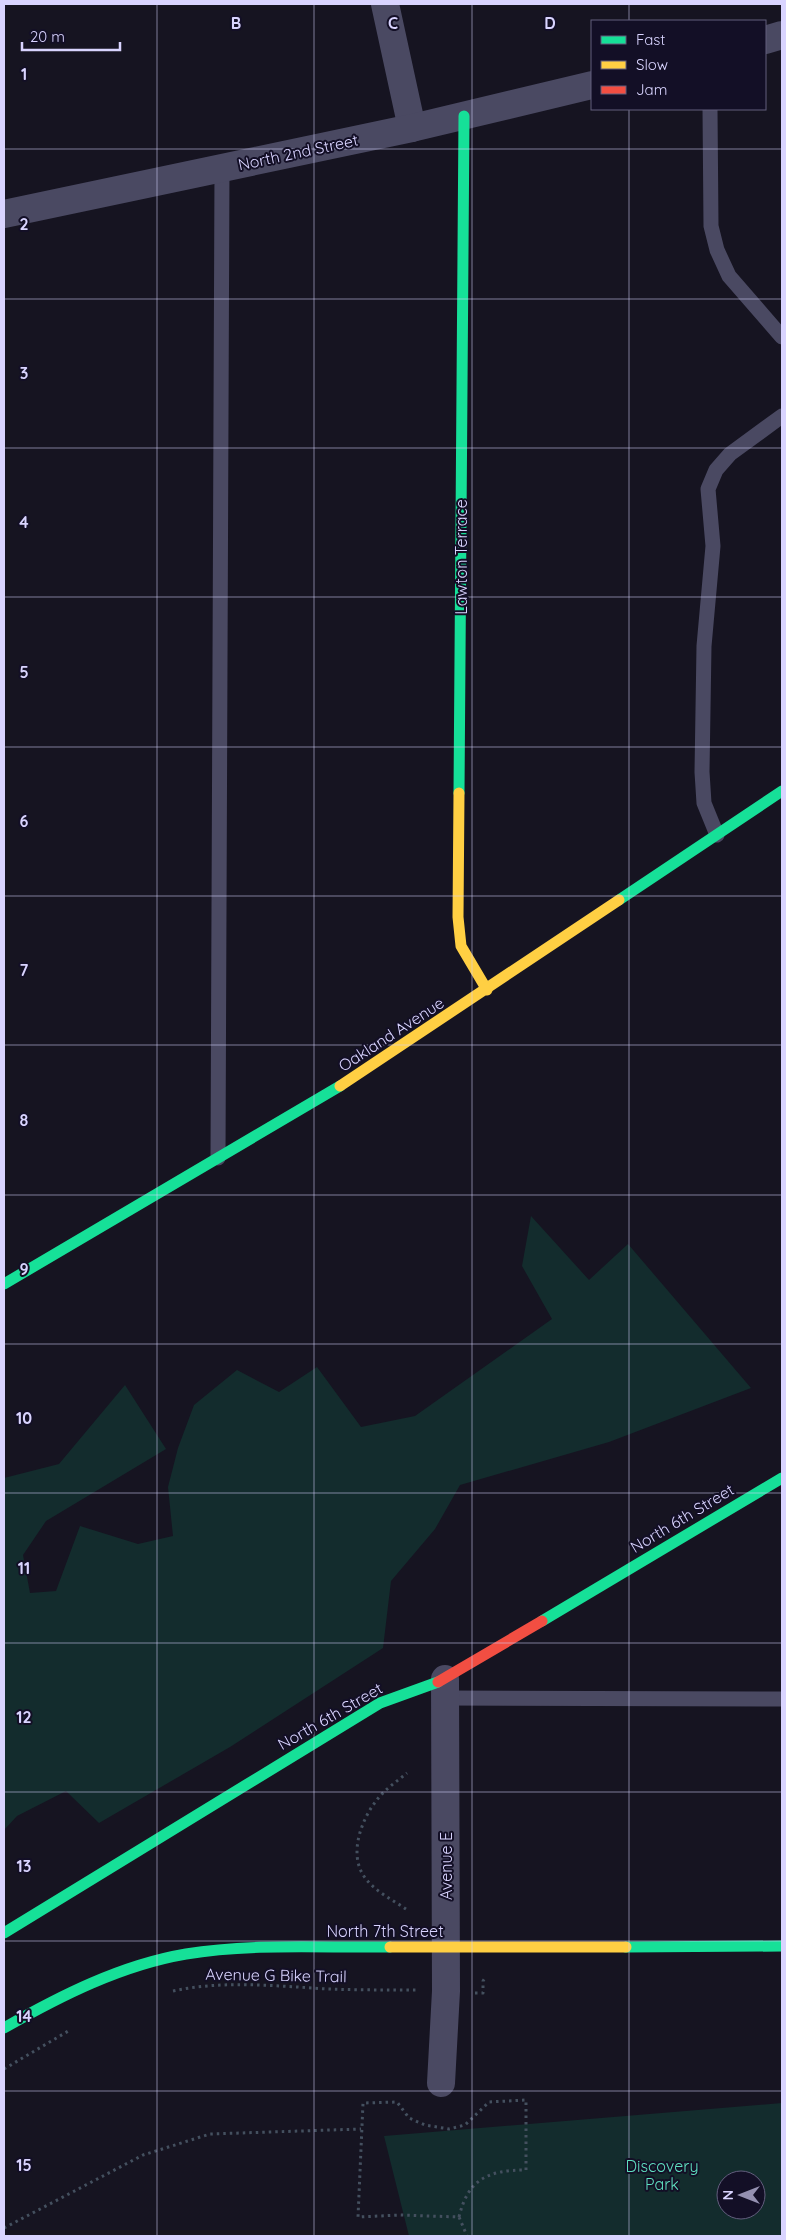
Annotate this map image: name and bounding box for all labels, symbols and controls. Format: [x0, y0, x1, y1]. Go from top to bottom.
text: B [231, 13, 241, 33]
text: C [388, 13, 398, 33]
text: D [544, 13, 556, 33]
scale bar [22, 20, 120, 52]
legend [591, 20, 766, 110]
text: 20 m [30, 27, 65, 46]
text: Fast [636, 30, 665, 49]
text: Slow [636, 55, 668, 74]
text: 1 [21, 64, 27, 84]
text: Jam [636, 80, 667, 99]
street label: North 2nd Street [236, 130, 360, 174]
text: 2 [19, 214, 29, 234]
text: 3 [20, 363, 28, 383]
street label: Lawton Terrace [451, 499, 471, 615]
text: 4 [19, 512, 29, 532]
text: 5 [19, 662, 29, 682]
text: 6 [20, 811, 29, 831]
text: 7 [20, 960, 29, 980]
street label: Oakland Avenue [334, 992, 448, 1076]
text: 8 [20, 1110, 29, 1130]
text: 9 [19, 1259, 29, 1279]
text: 10 [16, 1408, 32, 1428]
street label: North 6th Street [626, 1479, 738, 1557]
text: 11 [18, 1558, 30, 1578]
street label: North 6th Street [274, 1678, 386, 1754]
text: 12 [16, 1707, 32, 1727]
street label: Avenue E [436, 1832, 456, 1900]
text: 13 [17, 1856, 31, 1876]
street label: North 7th Street [326, 1921, 444, 1941]
street label: Avenue G Bike Trail [205, 1964, 347, 1986]
text: 14 [16, 2006, 32, 2026]
text: 15 [16, 2155, 32, 2175]
park label: Discovery Park [626, 2156, 698, 2194]
north arrow [716, 2170, 766, 2220]
text: N [719, 2190, 737, 2200]

